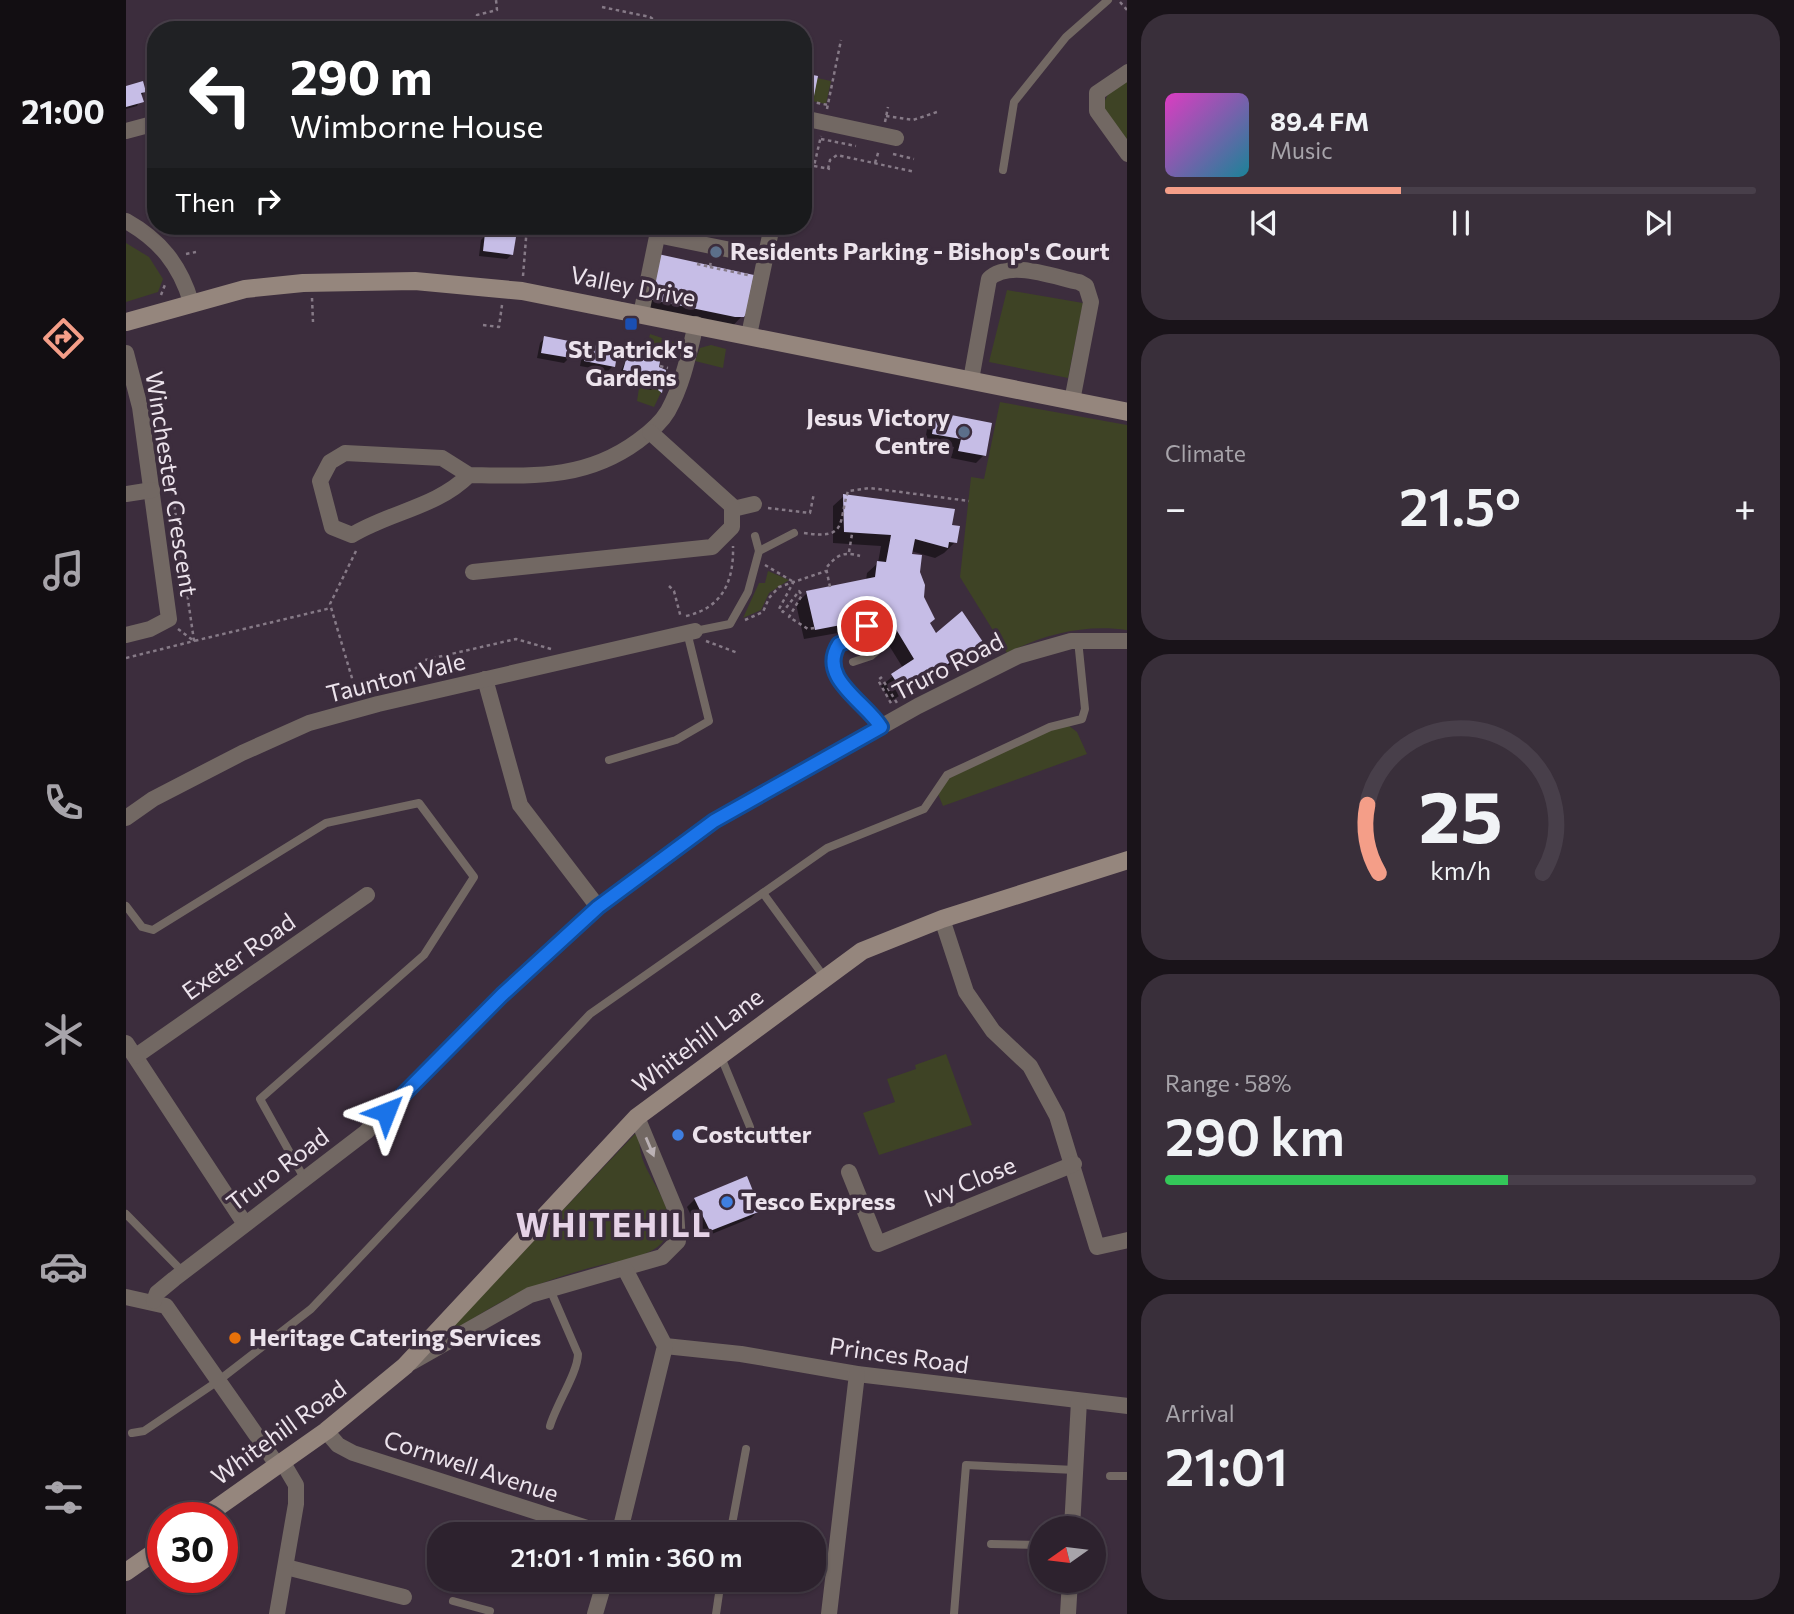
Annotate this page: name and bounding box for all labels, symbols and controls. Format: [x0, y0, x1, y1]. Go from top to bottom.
text: 290 m [290, 45, 432, 105]
icon: left [175, 49, 266, 140]
text: 21:00 [21, 91, 105, 131]
text: Wimborne House [290, 105, 543, 145]
text: 89.4 FM [1270, 105, 1369, 136]
text: Music [1270, 136, 1333, 164]
icon: right [249, 182, 287, 220]
text: Then [175, 186, 235, 217]
icon: previous [1245, 204, 1283, 242]
icon: pause [1442, 204, 1480, 242]
icon: next [1639, 204, 1677, 242]
place label: Residents Parking - Bishop's Court [730, 236, 1110, 265]
marker: Residents Parking - Bishop's Court [708, 244, 724, 260]
street label: Valley Drive [568, 259, 699, 312]
icon: directions [39, 314, 88, 363]
marker: St Patrick's Gardens [623, 316, 639, 332]
place label: St Patrick's Gardens [568, 334, 694, 391]
street label: Winchester Crescent [140, 369, 205, 598]
place label: Jesus Victory Centre [806, 402, 950, 459]
marker: Jesus Victory Centre [956, 424, 972, 440]
text: Climate [1165, 439, 1246, 467]
text: 21.5° [1399, 473, 1521, 537]
text: − [1165, 483, 1187, 530]
text: + [1734, 483, 1756, 530]
icon: music [39, 546, 88, 595]
pin [837, 596, 897, 656]
icon: arrive [848, 607, 886, 645]
street label: Truro Road [887, 625, 1008, 706]
street label: Taunton Vale [323, 645, 468, 708]
text: 25 [1419, 769, 1502, 858]
icon: phone [39, 778, 88, 827]
text: km/h [1430, 855, 1491, 885]
street label: Exeter Road [176, 906, 300, 1005]
street label: Whitehill Lane [626, 981, 768, 1098]
icon: climate [39, 1010, 88, 1059]
text: Range · 58% [1165, 1069, 1292, 1097]
position arrow [349, 1075, 423, 1149]
text: 290 km [1165, 1103, 1345, 1167]
place label: Costcutter [692, 1119, 812, 1148]
street label: Truro Road [220, 1121, 334, 1217]
marker: Costcutter [670, 1127, 686, 1143]
one-way arrow [645, 1137, 656, 1158]
street label: Ivy Close [919, 1149, 1019, 1212]
place label: Tesco Express [741, 1186, 896, 1215]
marker: Tesco Express [719, 1194, 735, 1210]
district label: WHITEHILL [516, 1204, 712, 1244]
icon: car [39, 1242, 88, 1291]
place label: Heritage Catering Services [249, 1322, 541, 1351]
marker: Heritage Catering Services [227, 1330, 243, 1346]
street label: Princes Road [828, 1330, 971, 1379]
street label: Whitehill Road [205, 1373, 351, 1490]
text: Arrival [1165, 1399, 1235, 1427]
street label: Cornwell Avenue [380, 1424, 563, 1507]
text: 21:01 [1165, 1433, 1288, 1497]
icon: filters [39, 1473, 88, 1522]
speed limit sign: 30 [147, 1502, 238, 1593]
north arrow [1029, 1516, 1106, 1592]
map controls [1029, 1516, 1106, 1593]
text: 21:01 · 1 min · 360 m [511, 1541, 742, 1572]

